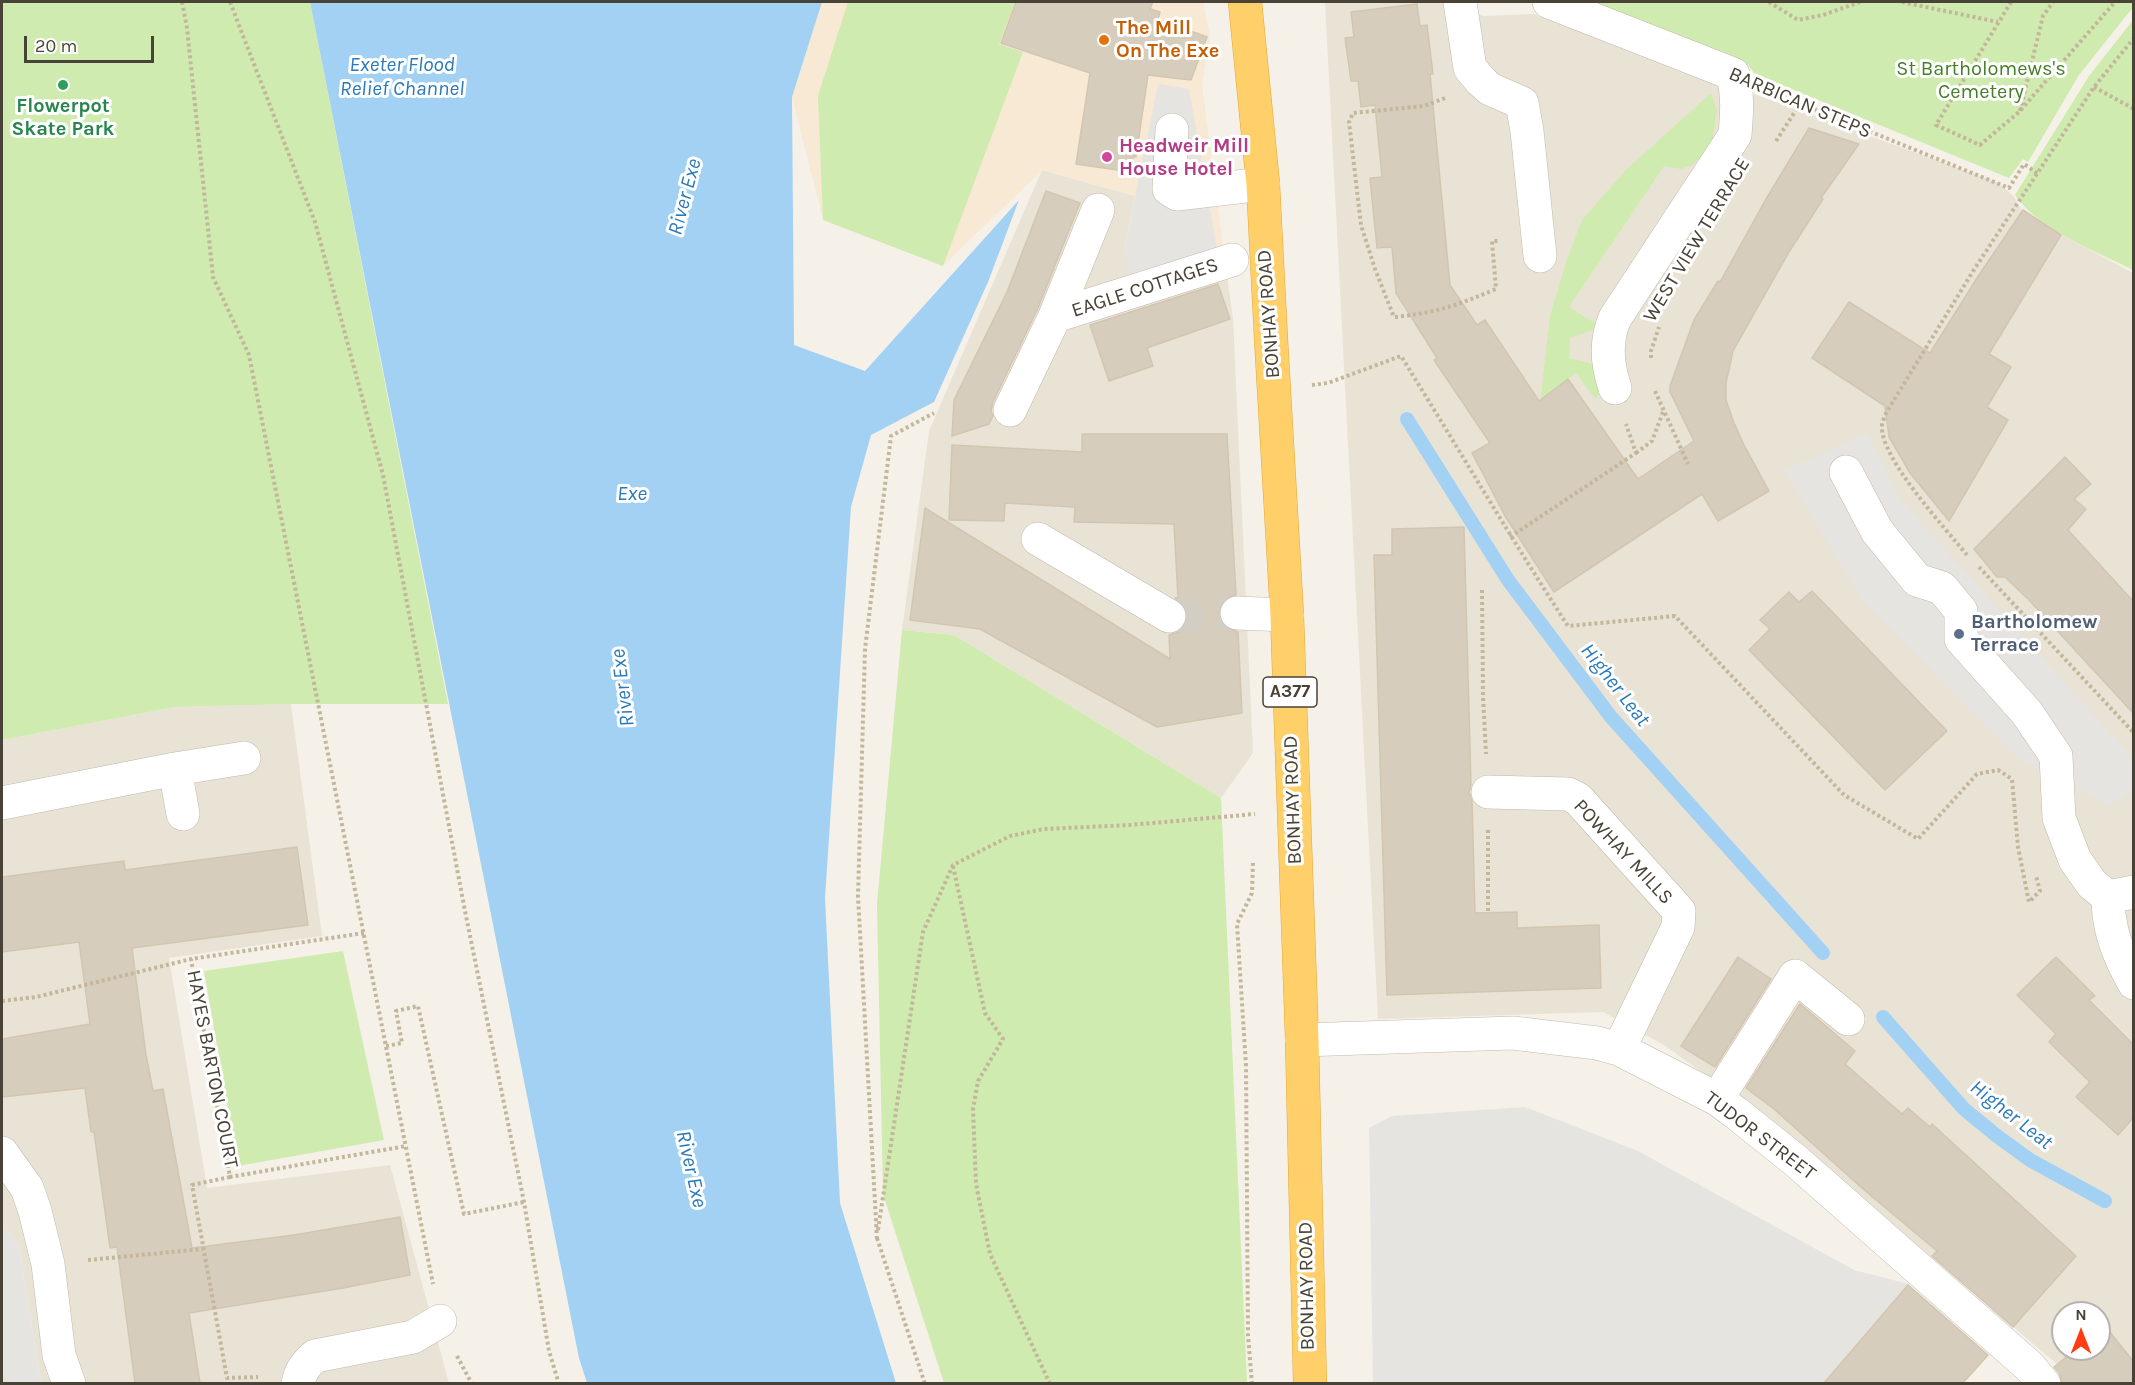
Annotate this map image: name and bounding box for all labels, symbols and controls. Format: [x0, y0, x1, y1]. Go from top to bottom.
place label: The Mill On The Exe [1116, 16, 1219, 63]
scale bar [27, 24, 158, 62]
marker: The Mill On The Exe [1097, 33, 1111, 47]
text: 20 m [35, 35, 77, 57]
water label: Exeter Flood Relief Channel [340, 52, 464, 102]
park label: St Bartholomews's Cemetery [1896, 57, 2066, 104]
street label: BARBICAN STEPS [1725, 62, 1875, 144]
marker: Flowerpot Skate Park [56, 78, 70, 92]
place label: Flowerpot Skate Park [12, 94, 114, 141]
place label: Headweir Mill House Hotel [1119, 134, 1249, 181]
marker: Headweir Mill House Hotel [1100, 150, 1114, 164]
street label: WEST VIEW TERRACE [1638, 153, 1756, 327]
water label: River Exe [663, 156, 707, 238]
street label: BONHAY ROAD [1253, 249, 1285, 379]
street label: EAGLE COTTAGES [1069, 253, 1221, 323]
water label: Exe [617, 481, 647, 507]
place label: Bartholomew Terrace [1971, 610, 2097, 657]
marker: Bartholomew Terrace [1952, 627, 1966, 641]
water label: Higher Leat [1575, 639, 1655, 731]
water label: River Exe [606, 648, 640, 728]
road number: A377 [1263, 677, 1317, 707]
street label: BONHAY ROAD [1279, 735, 1307, 865]
street label: POWHAY MILLS [1568, 794, 1678, 910]
street label: HAYES BARTON COURT [181, 968, 243, 1170]
water label: Higher Leat [1965, 1075, 2057, 1155]
street label: TUDOR STREET [1700, 1086, 1820, 1186]
water label: River Exe [670, 1128, 712, 1210]
street label: BONHAY ROAD [1294, 1221, 1320, 1351]
north arrow [2051, 1301, 2111, 1361]
text: N [2075, 1305, 2087, 1324]

